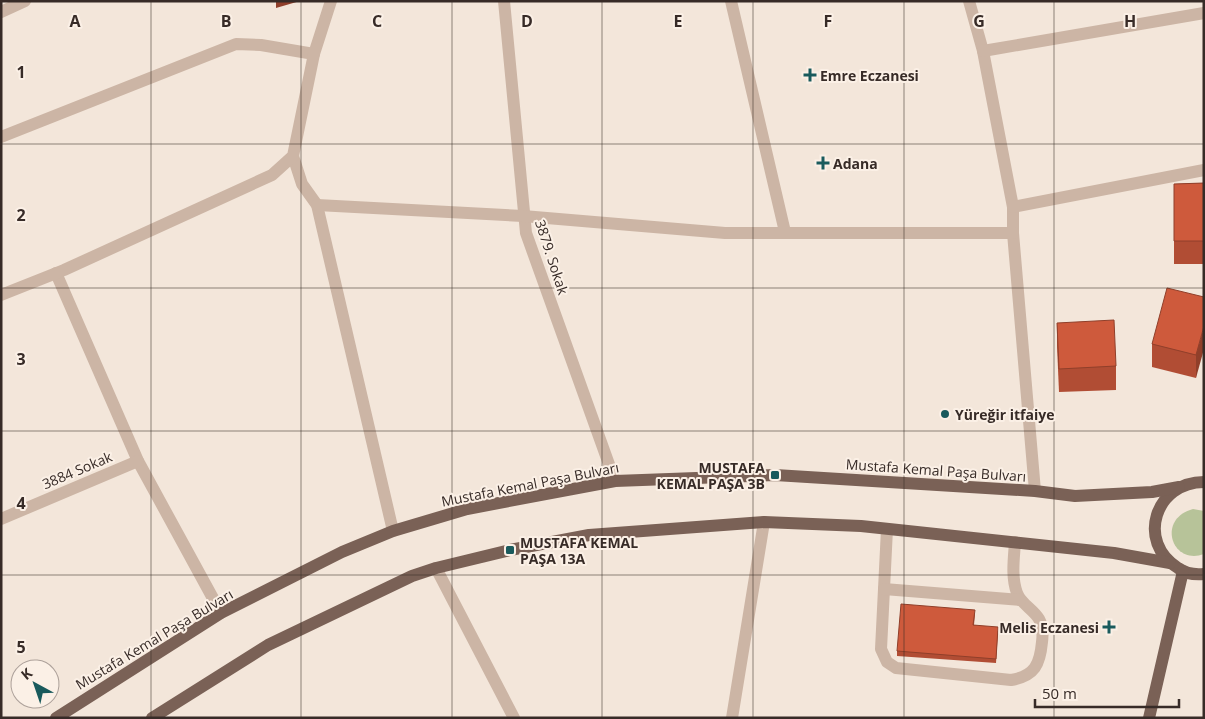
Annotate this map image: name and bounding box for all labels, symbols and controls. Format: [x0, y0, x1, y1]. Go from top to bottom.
text: A [69, 10, 81, 32]
text: B [221, 10, 231, 32]
text: C [372, 10, 382, 32]
text: D [521, 10, 533, 32]
text: E [674, 10, 683, 32]
text: F [824, 10, 832, 32]
text: G [973, 10, 985, 32]
text: H [1124, 10, 1136, 32]
text: 1 [16, 61, 26, 83]
place label: Emre Eczanesi [820, 66, 919, 85]
marker: Emre Eczanesi [804, 69, 816, 81]
place label: Adana [833, 154, 878, 173]
marker: Adana [817, 157, 829, 169]
text: 2 [16, 204, 26, 226]
street label: 3879. Sokak [531, 217, 573, 298]
text: 3 [16, 348, 26, 370]
place label: Yüreğir itfaiye [955, 405, 1054, 424]
marker: Yüreğir itfaiye [939, 408, 951, 420]
street label: 3884 Sokak [39, 446, 115, 493]
street label: Mustafa Kemal Paşa Bulvarı [845, 454, 1027, 486]
street label: Mustafa Kemal Paşa Bulvarı [440, 457, 620, 511]
place label: MUSTAFA KEMAL PAŞA 3B [657, 458, 765, 493]
marker: MUSTAFA KEMAL PAŞA 3B [769, 469, 781, 481]
text: 4 [16, 492, 26, 514]
place label: MUSTAFA KEMAL PAŞA 13A [520, 533, 638, 568]
marker: MUSTAFA KEMAL PAŞA 13A [504, 544, 516, 556]
street label: Mustafa Kemal Paşa Bulvarı [72, 584, 236, 694]
place label: Melis Eczanesi [999, 618, 1099, 637]
marker: Melis Eczanesi [1103, 621, 1115, 633]
text: 5 [16, 636, 26, 658]
north arrow [10, 659, 60, 709]
text: K [17, 663, 37, 684]
scale bar [1035, 676, 1179, 708]
text: 50 m [1042, 683, 1077, 703]

